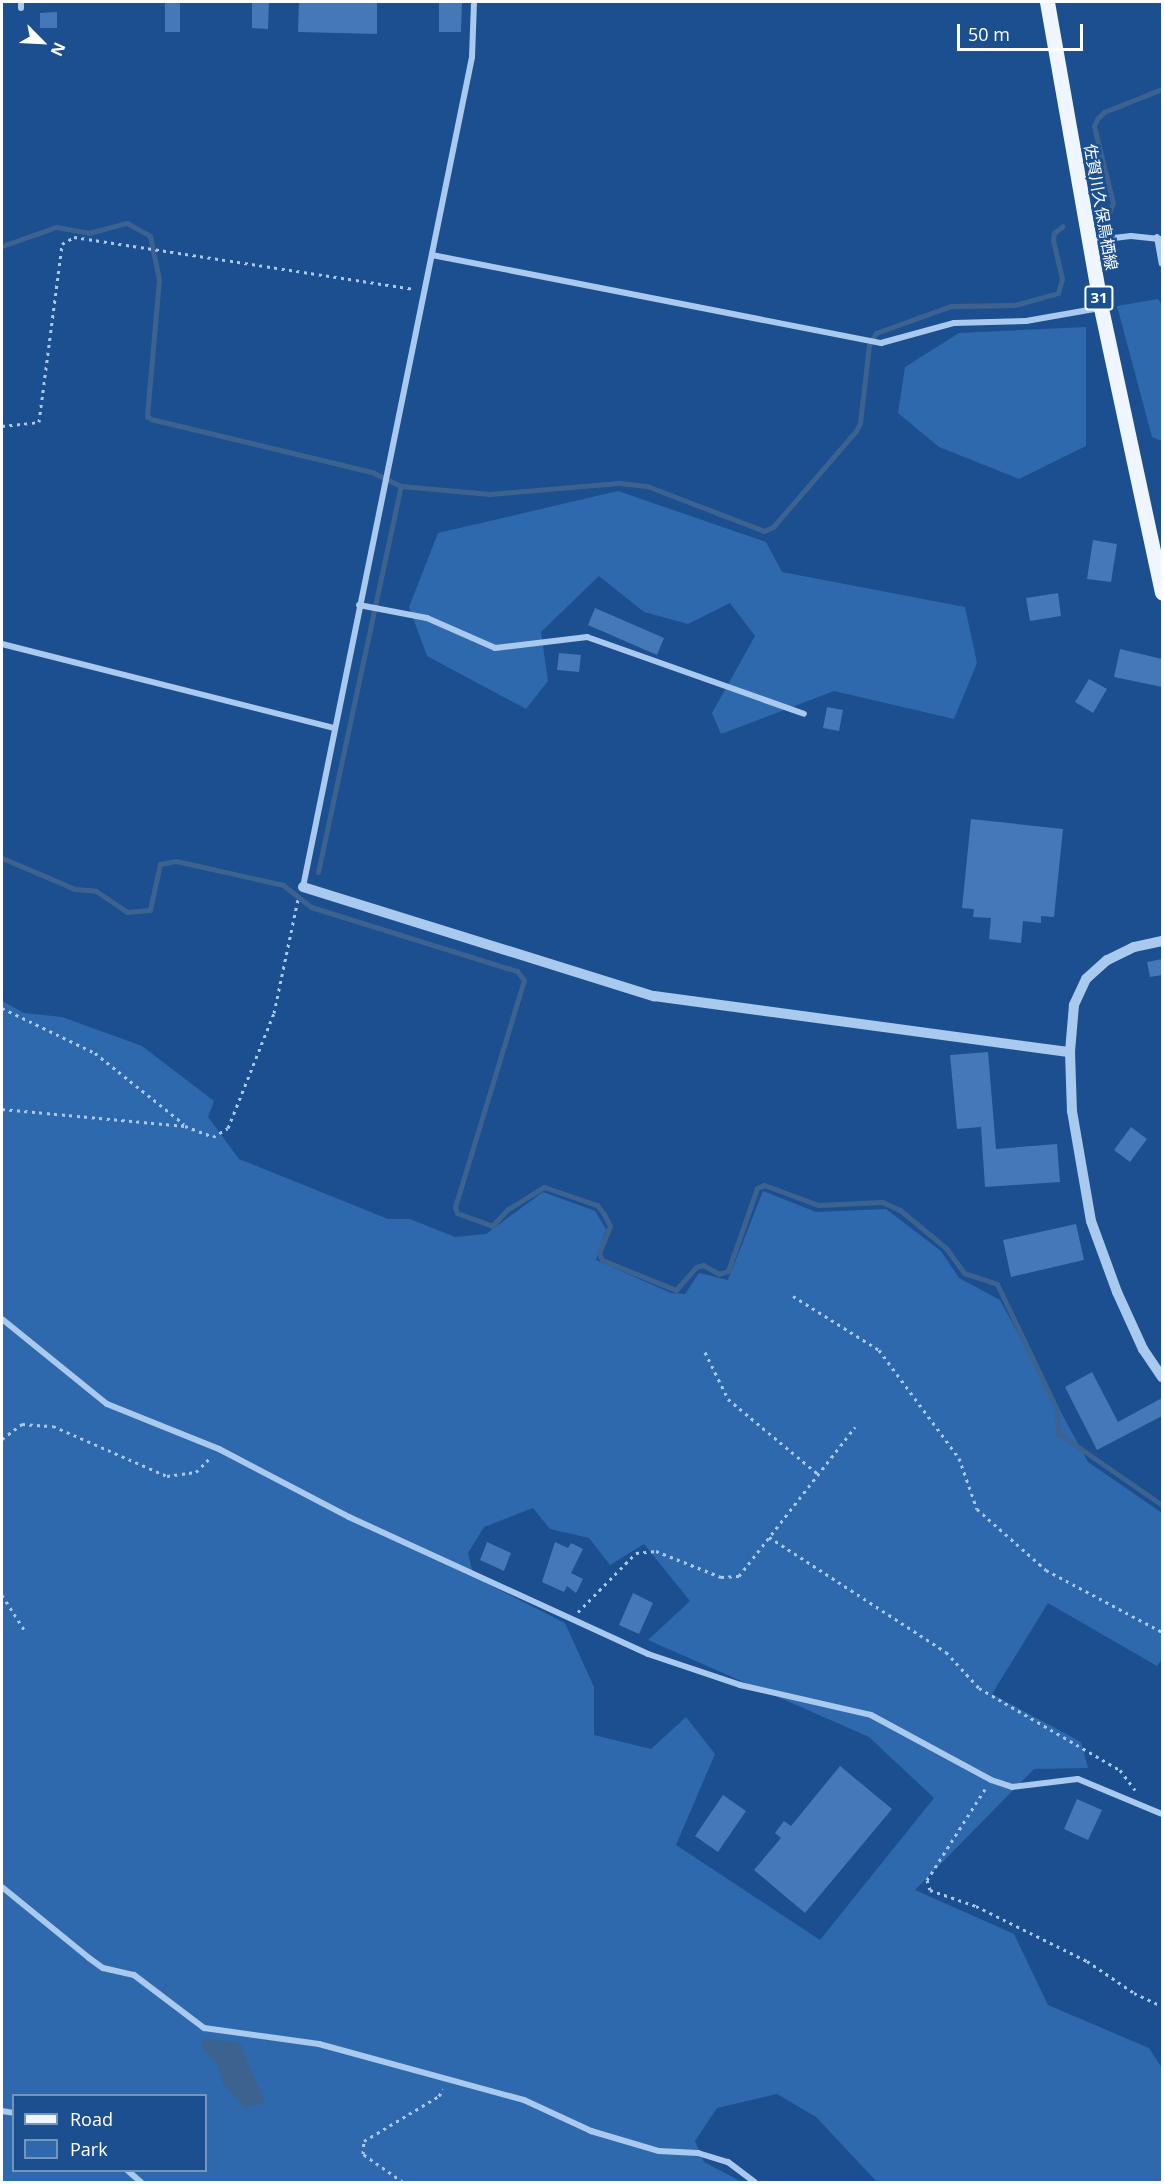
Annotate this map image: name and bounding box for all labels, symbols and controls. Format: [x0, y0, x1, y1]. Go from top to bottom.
north arrow [12, 12, 72, 72]
scale bar [960, 12, 1086, 50]
text: 50 m [968, 22, 1010, 46]
text: N [46, 39, 71, 60]
street label: 佐賀川久保鳥栖線 [1080, 142, 1122, 272]
road number: 31 [1084, 286, 1114, 310]
legend [12, 2094, 207, 2172]
text: Road [70, 2107, 113, 2131]
text: Park [70, 2137, 108, 2161]

